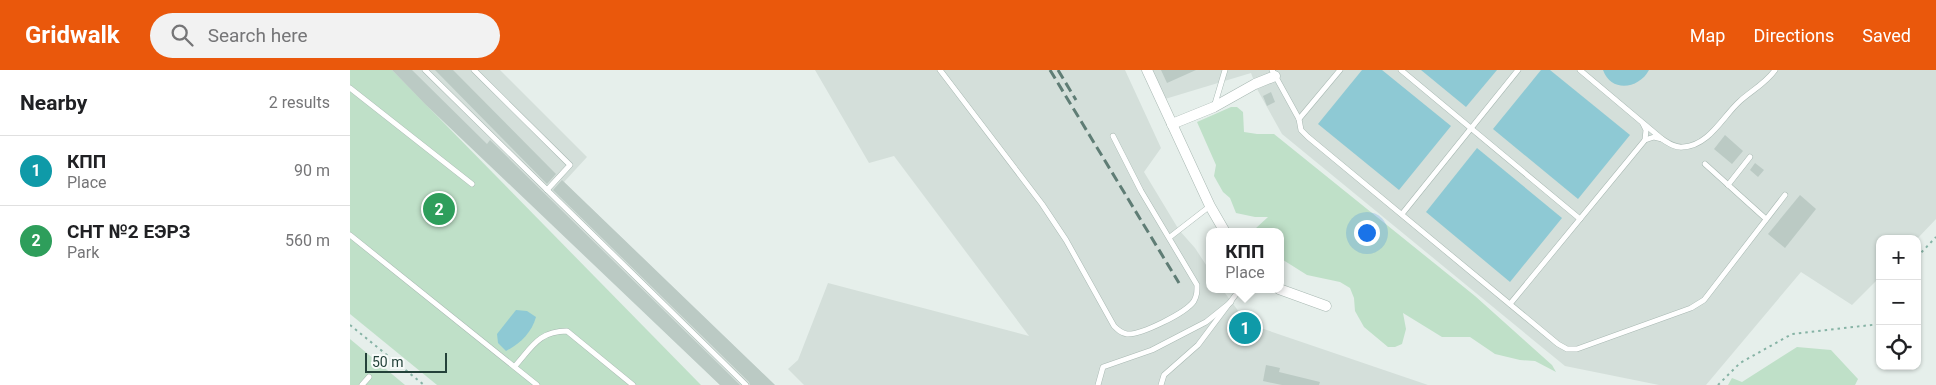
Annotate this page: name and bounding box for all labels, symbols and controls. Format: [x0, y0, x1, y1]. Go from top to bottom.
search box [150, 13, 500, 58]
text: Gridwalk [25, 21, 120, 49]
icon: search [168, 21, 196, 49]
text: Search here [208, 24, 308, 47]
text: Map [1690, 25, 1725, 46]
text: Directions [1753, 25, 1834, 46]
text: Saved [1862, 25, 1911, 46]
text: Nearby [20, 91, 87, 115]
text: 2 results [269, 93, 330, 112]
text: КПП [67, 150, 106, 173]
text: 1 [31, 161, 41, 180]
text: 90 m [294, 161, 330, 180]
text: Place [67, 173, 107, 192]
pin: 2 [423, 190, 455, 228]
text: СНТ №2 ЕЭРЗ [67, 220, 190, 243]
your location [1354, 220, 1380, 246]
popup [1206, 228, 1284, 293]
text: 2 [31, 231, 41, 250]
text: 560 m [285, 231, 330, 250]
map controls [1876, 235, 1921, 370]
button: + [1876, 235, 1921, 280]
text: КПП [1225, 240, 1264, 263]
text: Park [67, 243, 99, 262]
text: Place [1225, 263, 1265, 282]
button: − [1876, 280, 1921, 325]
pin: 1 [1229, 309, 1261, 347]
button: locate [1876, 325, 1921, 370]
scale bar [365, 350, 448, 373]
text: 50 m [372, 354, 404, 370]

